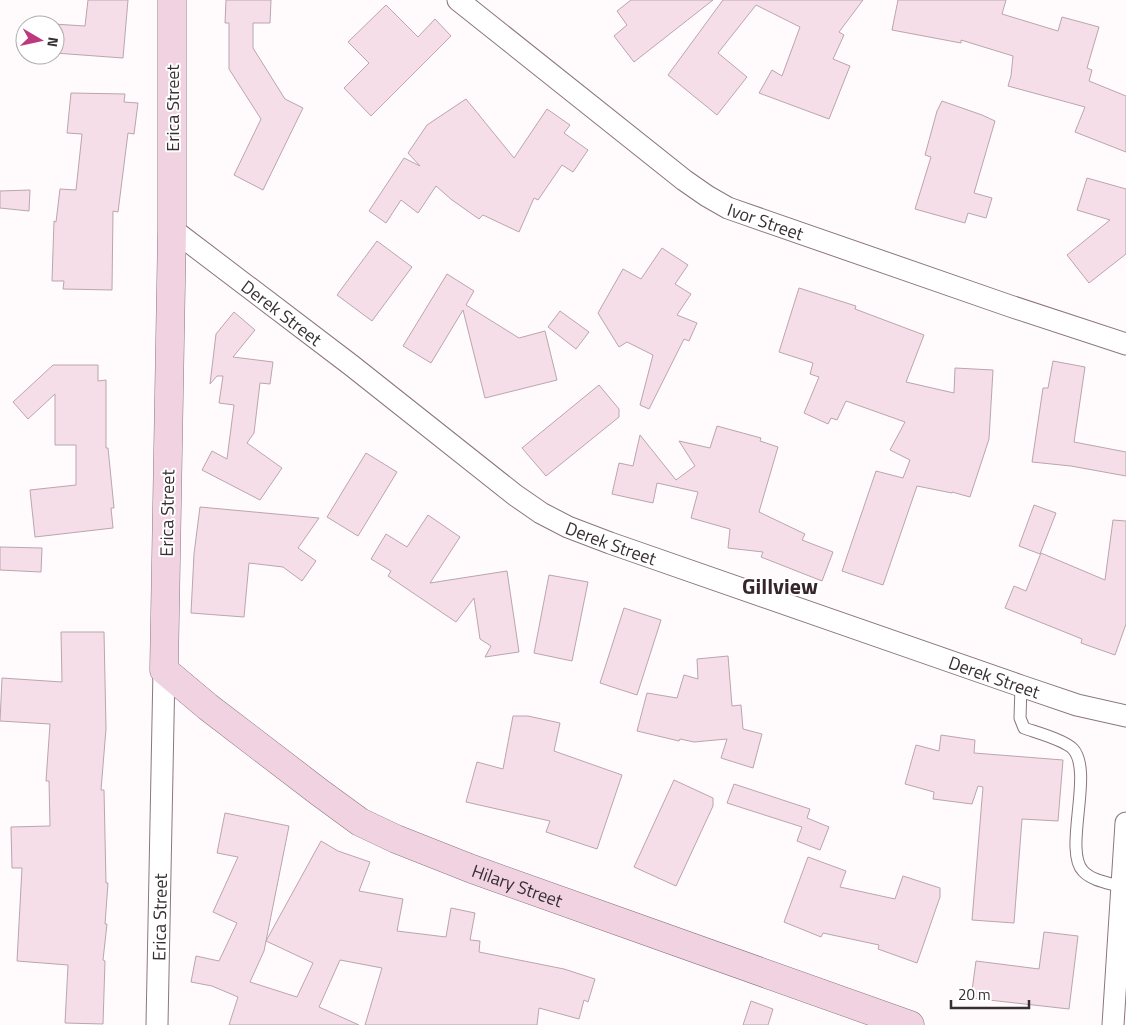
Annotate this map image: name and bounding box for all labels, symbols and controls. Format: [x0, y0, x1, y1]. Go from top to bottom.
north arrow [15, 15, 65, 65]
text: N [42, 36, 64, 49]
street label: Erica Street [159, 64, 186, 152]
street label: Ivor Street [724, 195, 808, 247]
street label: Derek Street [236, 273, 328, 352]
street label: Erica Street [153, 468, 181, 557]
street label: Derek Street [562, 514, 661, 572]
district label: Gillview [742, 569, 818, 603]
street label: Derek Street [945, 648, 1044, 705]
street label: Hilary Street [468, 857, 567, 914]
street label: Erica Street [145, 872, 174, 961]
scale bar [951, 978, 1028, 1010]
text: 20 m [958, 983, 991, 1006]

